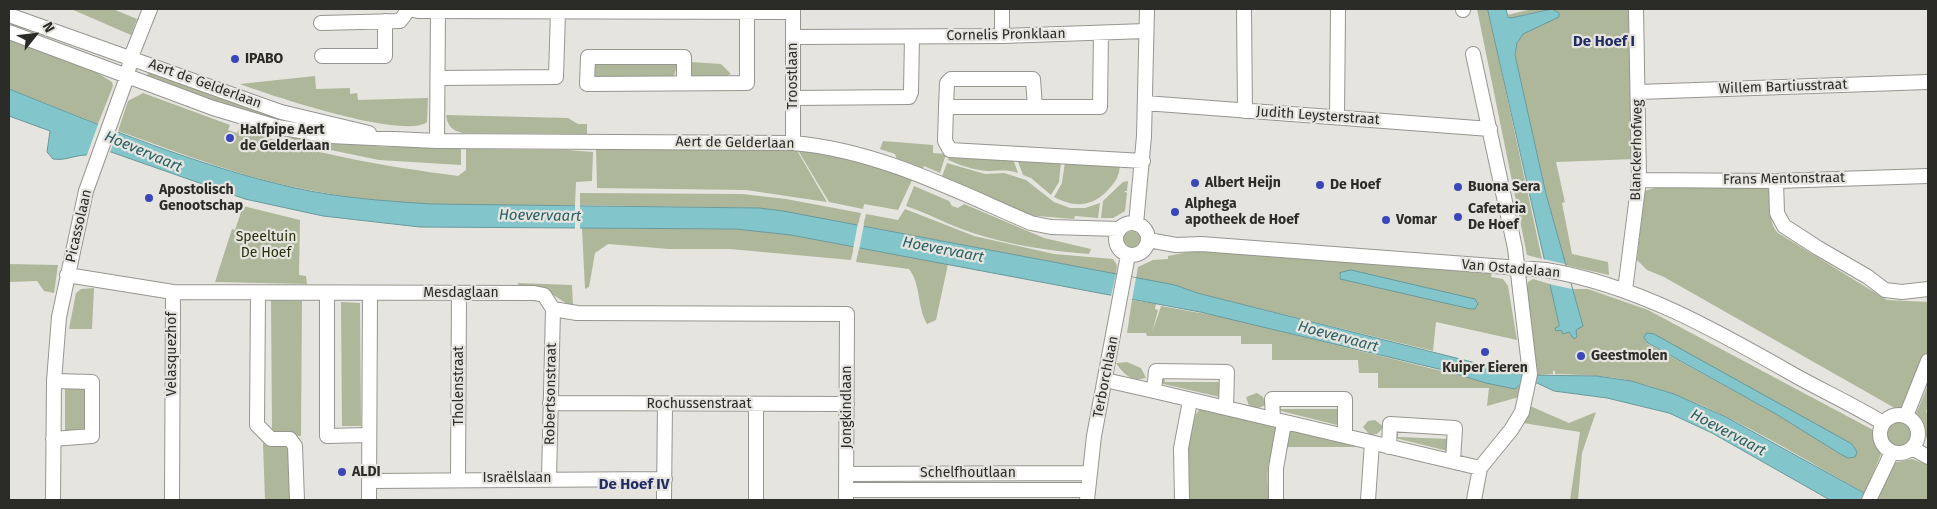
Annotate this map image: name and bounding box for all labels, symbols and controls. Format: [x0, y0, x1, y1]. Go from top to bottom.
north arrow [10, 10, 60, 60]
text: N [39, 19, 58, 36]
street label: Cornelis Pronklaan [946, 26, 1066, 44]
district label: De Hoef I [1573, 33, 1635, 51]
street label: Troostlaan [785, 42, 801, 110]
place label: IPABO [245, 51, 283, 67]
marker: IPABO [229, 53, 241, 65]
street label: Aert de Gelderlaan [146, 56, 264, 112]
street label: Willem Bartiusstraat [1718, 76, 1848, 98]
street label: Blanckerhofweg [1628, 99, 1646, 201]
street label: Judith Leysterstraat [1256, 103, 1380, 129]
place label: Halfpipe Aert de Gelderlaan [240, 122, 329, 154]
water label: Hoevervaart [102, 128, 184, 176]
marker: Halfpipe Aert de Gelderlaan [224, 132, 236, 144]
street label: Aert de Gelderlaan [675, 134, 795, 152]
street label: Frans Mentonstraat [1723, 170, 1845, 188]
place label: Albert Heijn [1205, 175, 1281, 191]
marker: Albert Heijn [1189, 177, 1201, 189]
place label: De Hoef [1330, 177, 1380, 193]
marker: De Hoef [1314, 179, 1326, 191]
place label: Buona Sera [1468, 179, 1540, 195]
marker: Buona Sera [1452, 181, 1464, 193]
place label: Apostolisch Genootschap [159, 182, 243, 214]
street label: Picassolaan [62, 188, 96, 264]
marker: Apostolisch Genootschap [143, 192, 155, 204]
place label: Alphega apotheek de Hoef [1185, 196, 1299, 228]
place label: Cafetaria De Hoef [1468, 201, 1526, 233]
water label: Hoevervaart [499, 206, 581, 226]
marker: Alphega apotheek de Hoef [1169, 206, 1181, 218]
marker: Cafetaria De Hoef [1452, 211, 1464, 223]
place label: Vomar [1396, 212, 1437, 228]
marker: Vomar [1380, 214, 1392, 226]
park label: Speeltuin De Hoef [236, 229, 296, 262]
water label: Hoevervaart [901, 233, 985, 267]
street label: Van Ostadelaan [1461, 256, 1561, 282]
street label: Mesdaglaan [423, 285, 499, 301]
street label: Velasquezhof [164, 312, 180, 396]
water label: Hoevervaart [1296, 318, 1380, 356]
street label: Terborchlaan [1090, 335, 1122, 419]
street label: Robertsonstraat [542, 343, 560, 445]
street label: Tholenstraat [451, 346, 467, 426]
marker: Kuiper Eieren [1479, 346, 1491, 358]
place label: Geestmolen [1591, 348, 1668, 364]
marker: Geestmolen [1575, 350, 1587, 362]
place label: Kuiper Eieren [1442, 360, 1528, 376]
street label: Jongkindlaan [839, 365, 855, 449]
street label: Rochussenstraat [647, 396, 751, 412]
water label: Hoevervaart [1687, 406, 1769, 460]
place label: ALDI [352, 464, 381, 480]
street label: Schelfhoutlaan [920, 465, 1016, 481]
marker: ALDI [336, 466, 348, 478]
street label: Israëlslaan [483, 470, 551, 486]
district label: De Hoef IV [599, 476, 669, 494]

